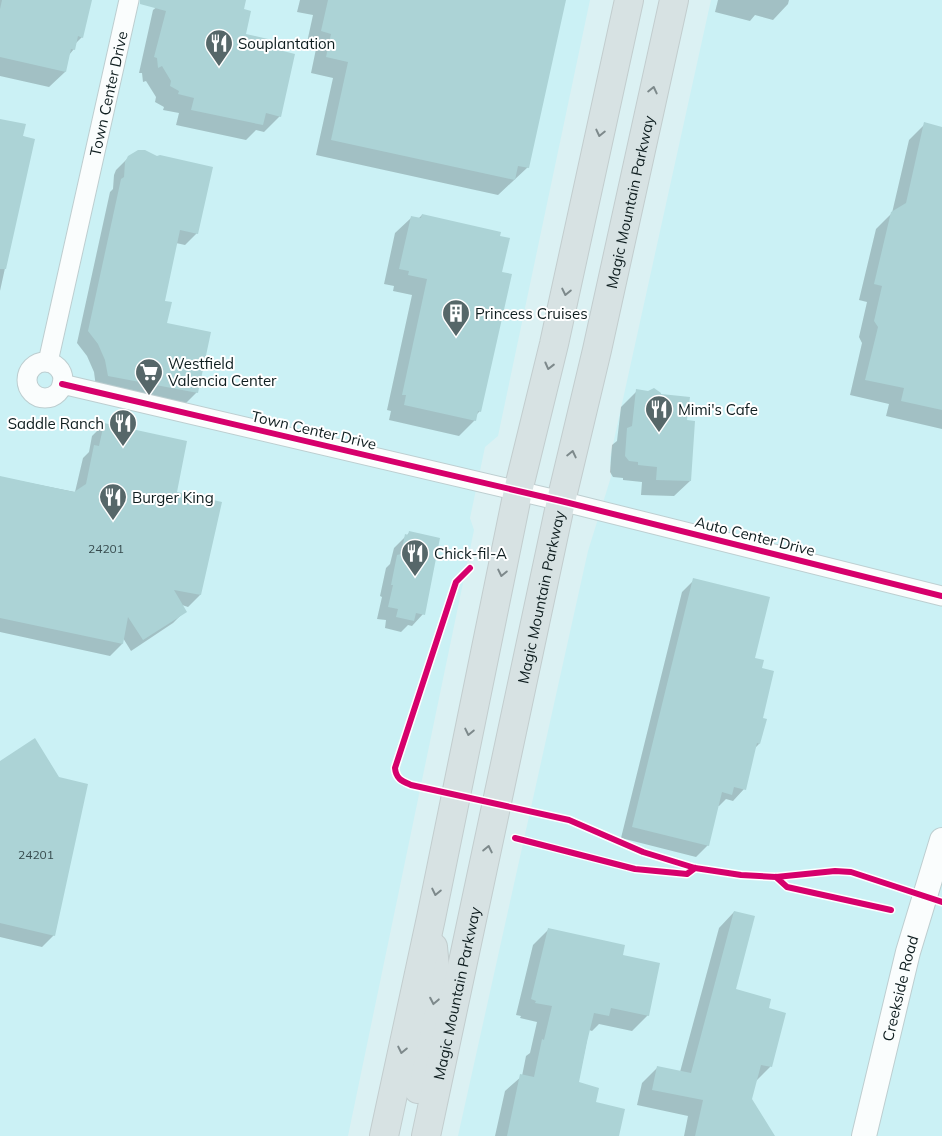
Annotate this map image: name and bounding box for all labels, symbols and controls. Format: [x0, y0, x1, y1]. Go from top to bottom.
restaurant icon: Souplantation [204, 28, 234, 67]
street label: Town Center Drive [85, 29, 131, 158]
place label: Souplantation [238, 34, 335, 53]
one-way arrow [647, 86, 658, 95]
street label: Magic Mountain Parkway [601, 114, 658, 290]
one-way arrow [595, 128, 605, 137]
one-way arrow [561, 287, 571, 296]
building icon: Princess Cruises [441, 298, 471, 337]
place label: Princess Cruises [475, 304, 588, 323]
place label: Westfield Valencia Center [168, 354, 277, 390]
supermarket icon: Westfield Valencia Center [134, 357, 164, 396]
one-way arrow [544, 361, 555, 370]
restaurant icon: Mimi's Cafe [644, 394, 674, 433]
place label: Mimi's Cafe [678, 400, 758, 419]
street label: Town Center Drive [250, 406, 378, 454]
restaurant icon: Saddle Ranch [108, 408, 138, 447]
place label: Saddle Ranch [8, 414, 104, 433]
one-way arrow [566, 449, 577, 458]
restaurant icon: Burger King [98, 482, 128, 521]
place label: Burger King [132, 488, 214, 507]
street label: Magic Mountain Parkway [513, 509, 568, 685]
street label: Auto Center Drive [693, 512, 817, 560]
restaurant icon: Chick-fil-A [400, 538, 430, 577]
house number: 24201 [88, 541, 124, 556]
place label: Chick-fil-A [434, 544, 507, 563]
one-way arrow [497, 569, 508, 578]
one-way arrow [464, 728, 475, 737]
one-way arrow [482, 844, 493, 853]
house number: 24201 [18, 847, 54, 862]
one-way arrow [431, 887, 442, 896]
street label: Magic Mountain Parkway [429, 905, 484, 1081]
street label: Creekside Road [877, 933, 922, 1043]
one-way arrow [430, 997, 440, 1005]
one-way arrow [397, 1046, 408, 1055]

